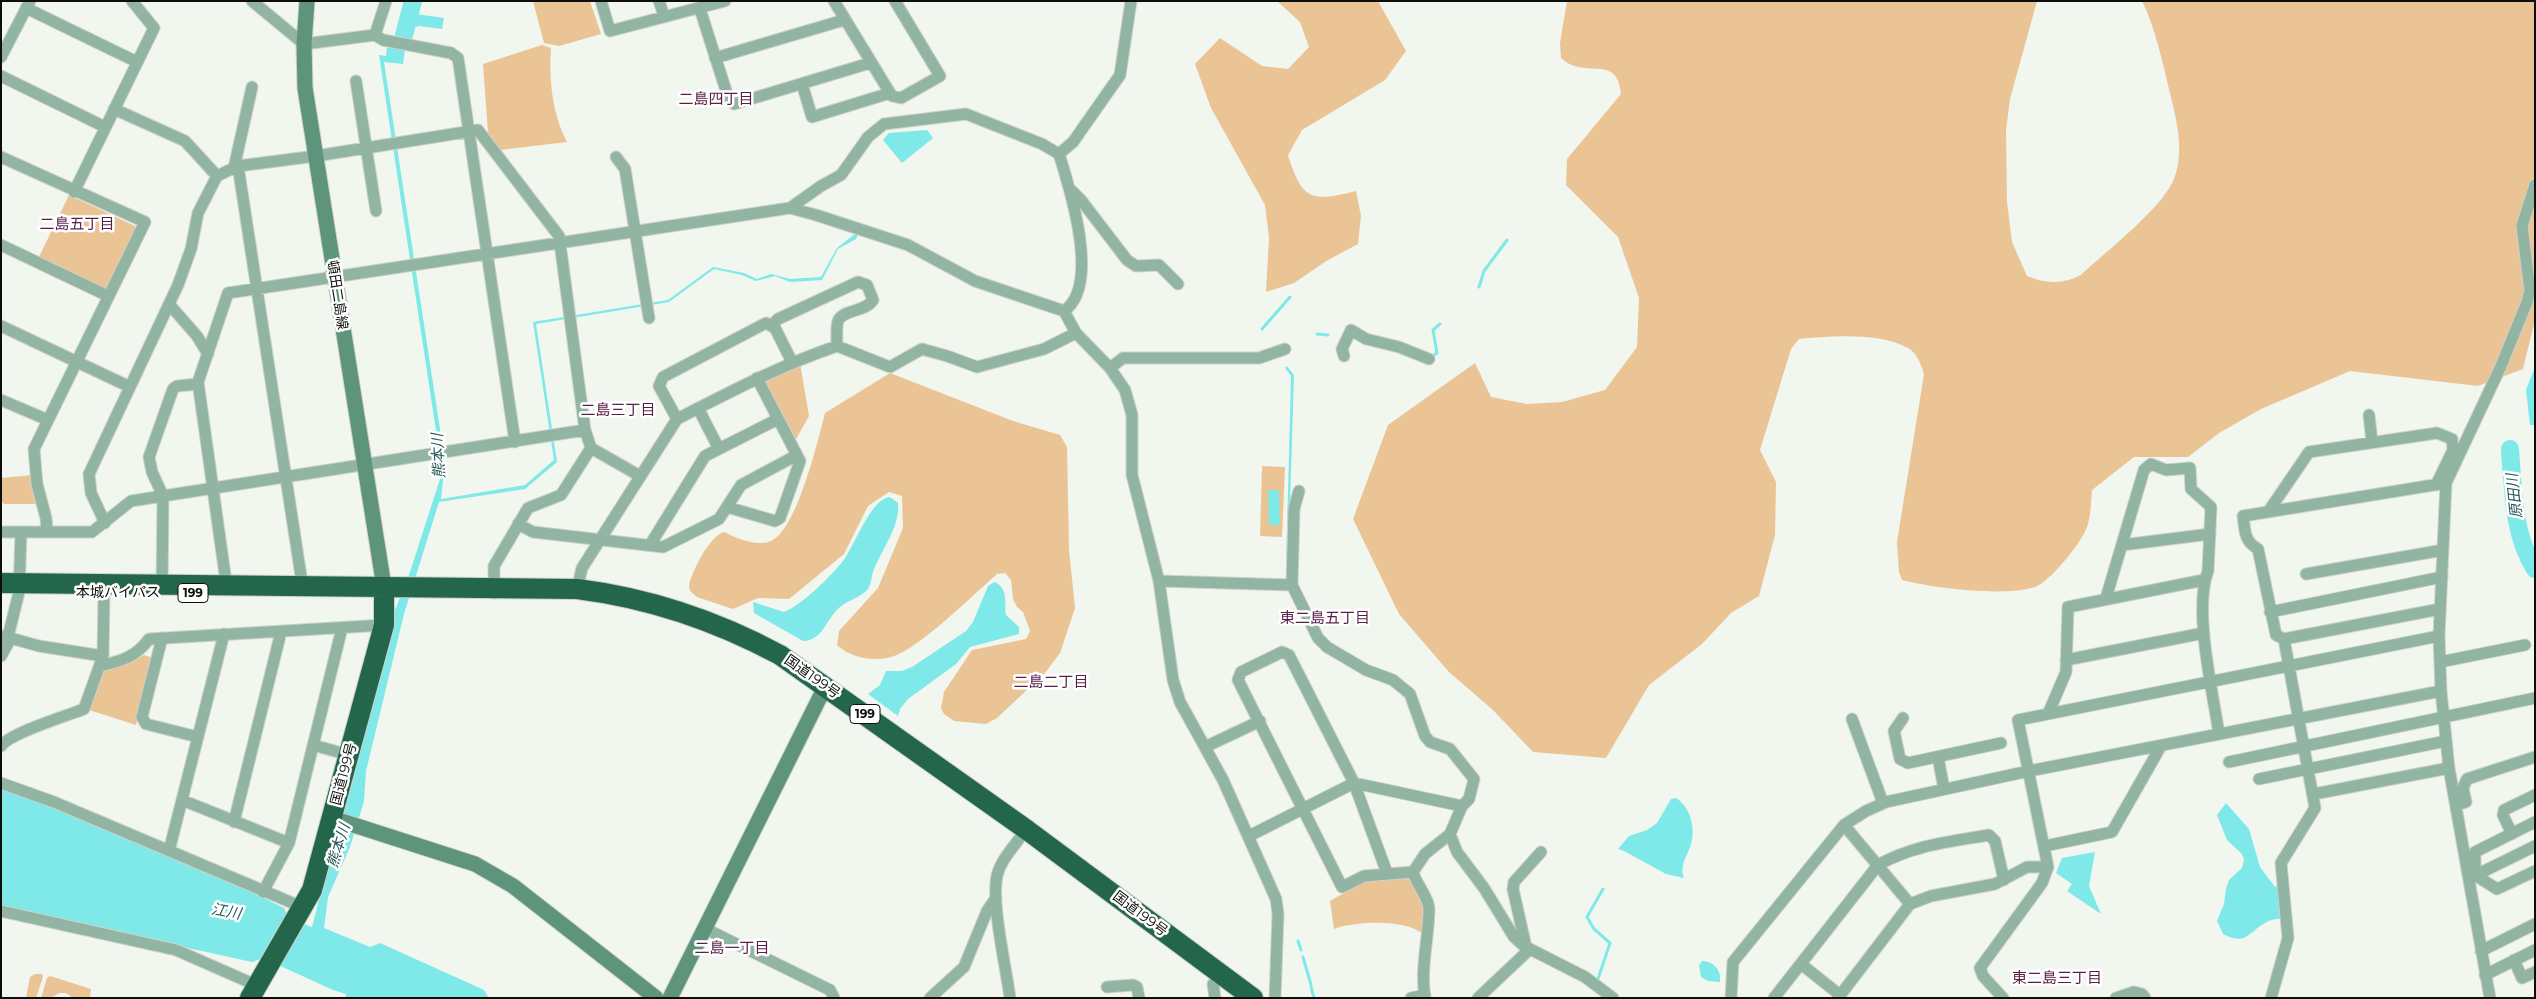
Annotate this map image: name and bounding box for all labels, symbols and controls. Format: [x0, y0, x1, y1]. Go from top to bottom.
district label: 二島四丁目 [679, 91, 753, 109]
district label: 二島五丁目 [40, 216, 114, 234]
street label: 頓田二島線 [323, 259, 351, 331]
district label: 二島三丁目 [581, 402, 655, 420]
water label: 熊本川 [429, 433, 449, 479]
water label: 原田川 [2504, 473, 2526, 519]
road number: 199 [178, 584, 208, 602]
street label: 本城バイパス [76, 585, 160, 601]
district label: 東二島五丁目 [1280, 610, 1370, 628]
street label: 国道199号 [781, 652, 843, 702]
district label: 二島二丁目 [1014, 674, 1088, 692]
road number: 199 [850, 704, 880, 724]
street label: 国道199号 [328, 741, 360, 807]
water label: 熊本川 [324, 822, 354, 870]
street label: 国道199号 [1109, 888, 1171, 940]
water label: 江川 [210, 901, 242, 923]
district label: 二島一丁目 [695, 940, 769, 958]
district label: 東二島三丁目 [2012, 970, 2102, 988]

